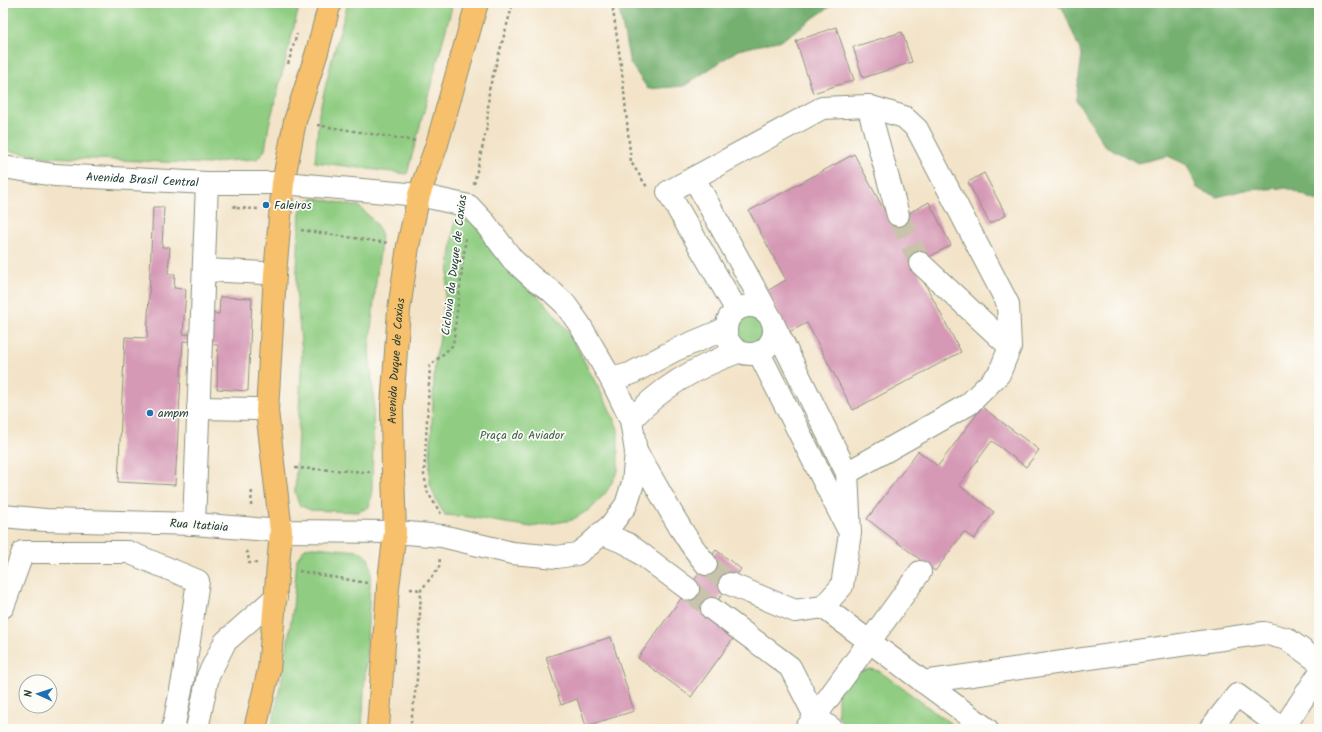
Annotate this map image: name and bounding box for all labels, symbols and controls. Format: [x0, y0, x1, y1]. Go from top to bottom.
street label: Avenida Brasil Central [85, 168, 199, 193]
street label: Ciclovia da Duque de Caxias [436, 194, 473, 336]
place label: Faleiros [274, 196, 312, 215]
marker: Faleiros [261, 200, 271, 210]
street label: Avenida Duque de Caxias [383, 297, 411, 424]
place label: ampm [158, 404, 189, 423]
marker: ampm [145, 408, 155, 418]
park label: Praça do Aviador [480, 426, 565, 445]
street label: Rua Itatiaia [169, 514, 229, 537]
north arrow [18, 674, 58, 714]
text: N [20, 690, 38, 697]

